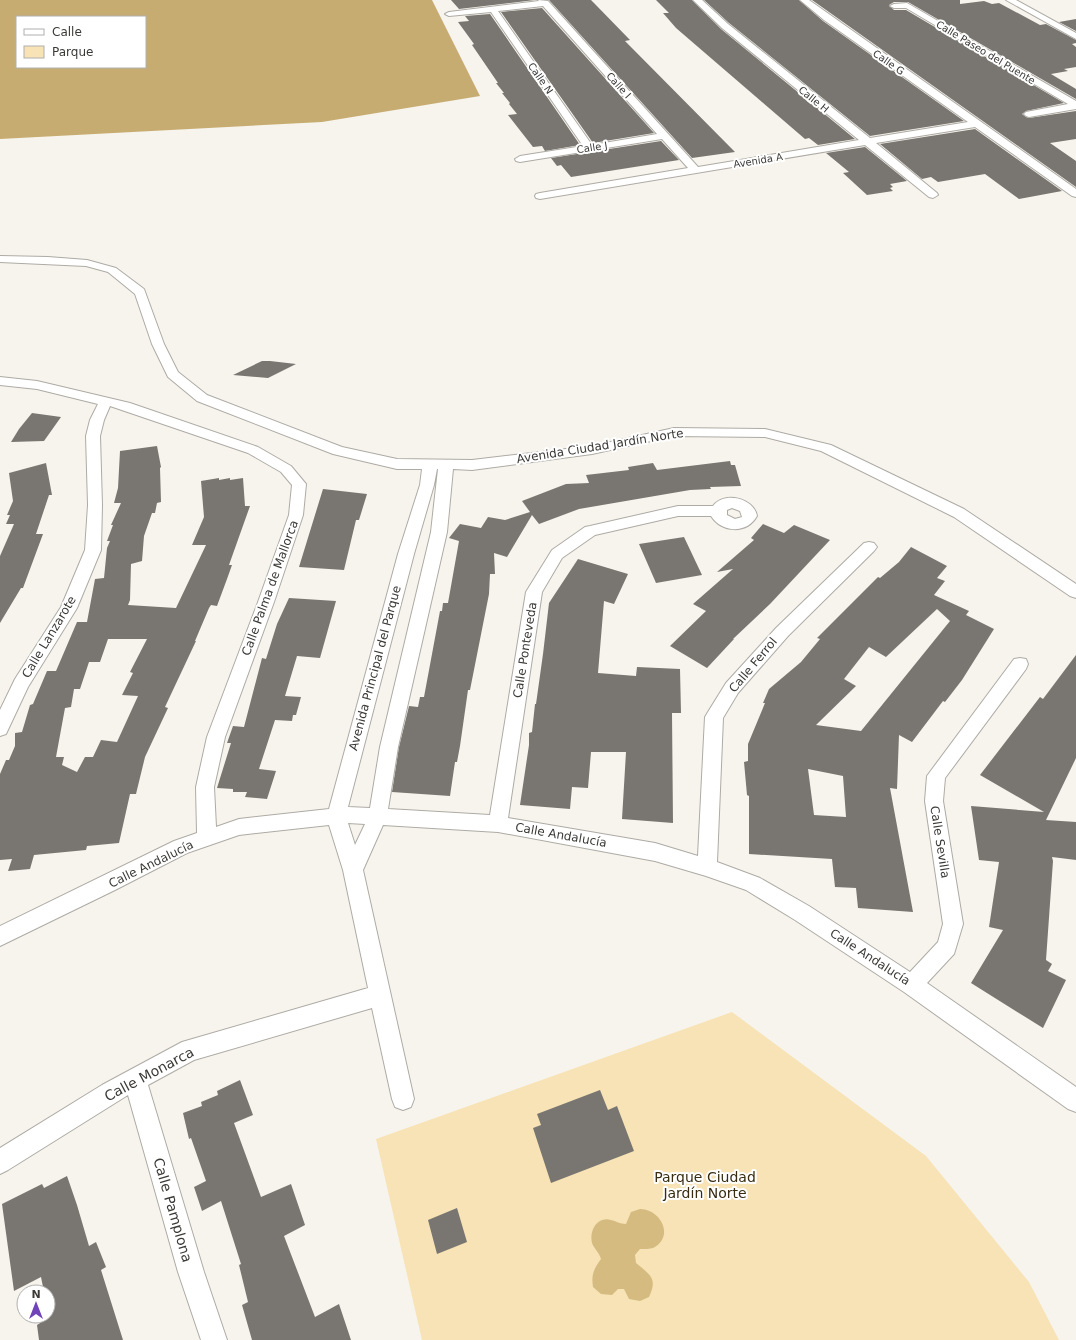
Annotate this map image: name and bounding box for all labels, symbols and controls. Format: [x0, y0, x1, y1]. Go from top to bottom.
legend [16, 16, 146, 68]
street label: Calle Paseo del Puente [934, 18, 1037, 86]
text: Calle [52, 25, 82, 39]
text: Parque [52, 45, 93, 59]
street label: Calle G [871, 48, 907, 77]
street label: Calle N [526, 61, 555, 96]
street label: Calle I [604, 70, 633, 101]
street label: Calle H [796, 84, 831, 115]
street label: Calle J [576, 140, 608, 155]
street label: Avenida A [733, 151, 784, 170]
street label: Avenida Ciudad Jardín Norte [516, 426, 684, 466]
street label: Calle Palma de Mallorca [239, 518, 301, 658]
street label: Avenida Principal del Parque [346, 584, 404, 752]
street label: Calle Lanzarote [19, 594, 79, 680]
street label: Calle Ponteveda [511, 601, 539, 699]
street label: Calle Ferrol [726, 635, 780, 695]
street label: Calle Sevilla [927, 805, 953, 879]
street label: Calle Andalucía [514, 820, 608, 850]
street label: Calle Andalucía [106, 837, 196, 891]
street label: Calle Andalucía [827, 926, 913, 988]
street label: Calle Monarca [102, 1044, 196, 1104]
street label: Calle Pamplona [150, 1156, 196, 1264]
park label: Parque Ciudad Jardín Norte [654, 1169, 756, 1201]
north arrow [16, 1284, 56, 1324]
text: N [31, 1288, 41, 1301]

